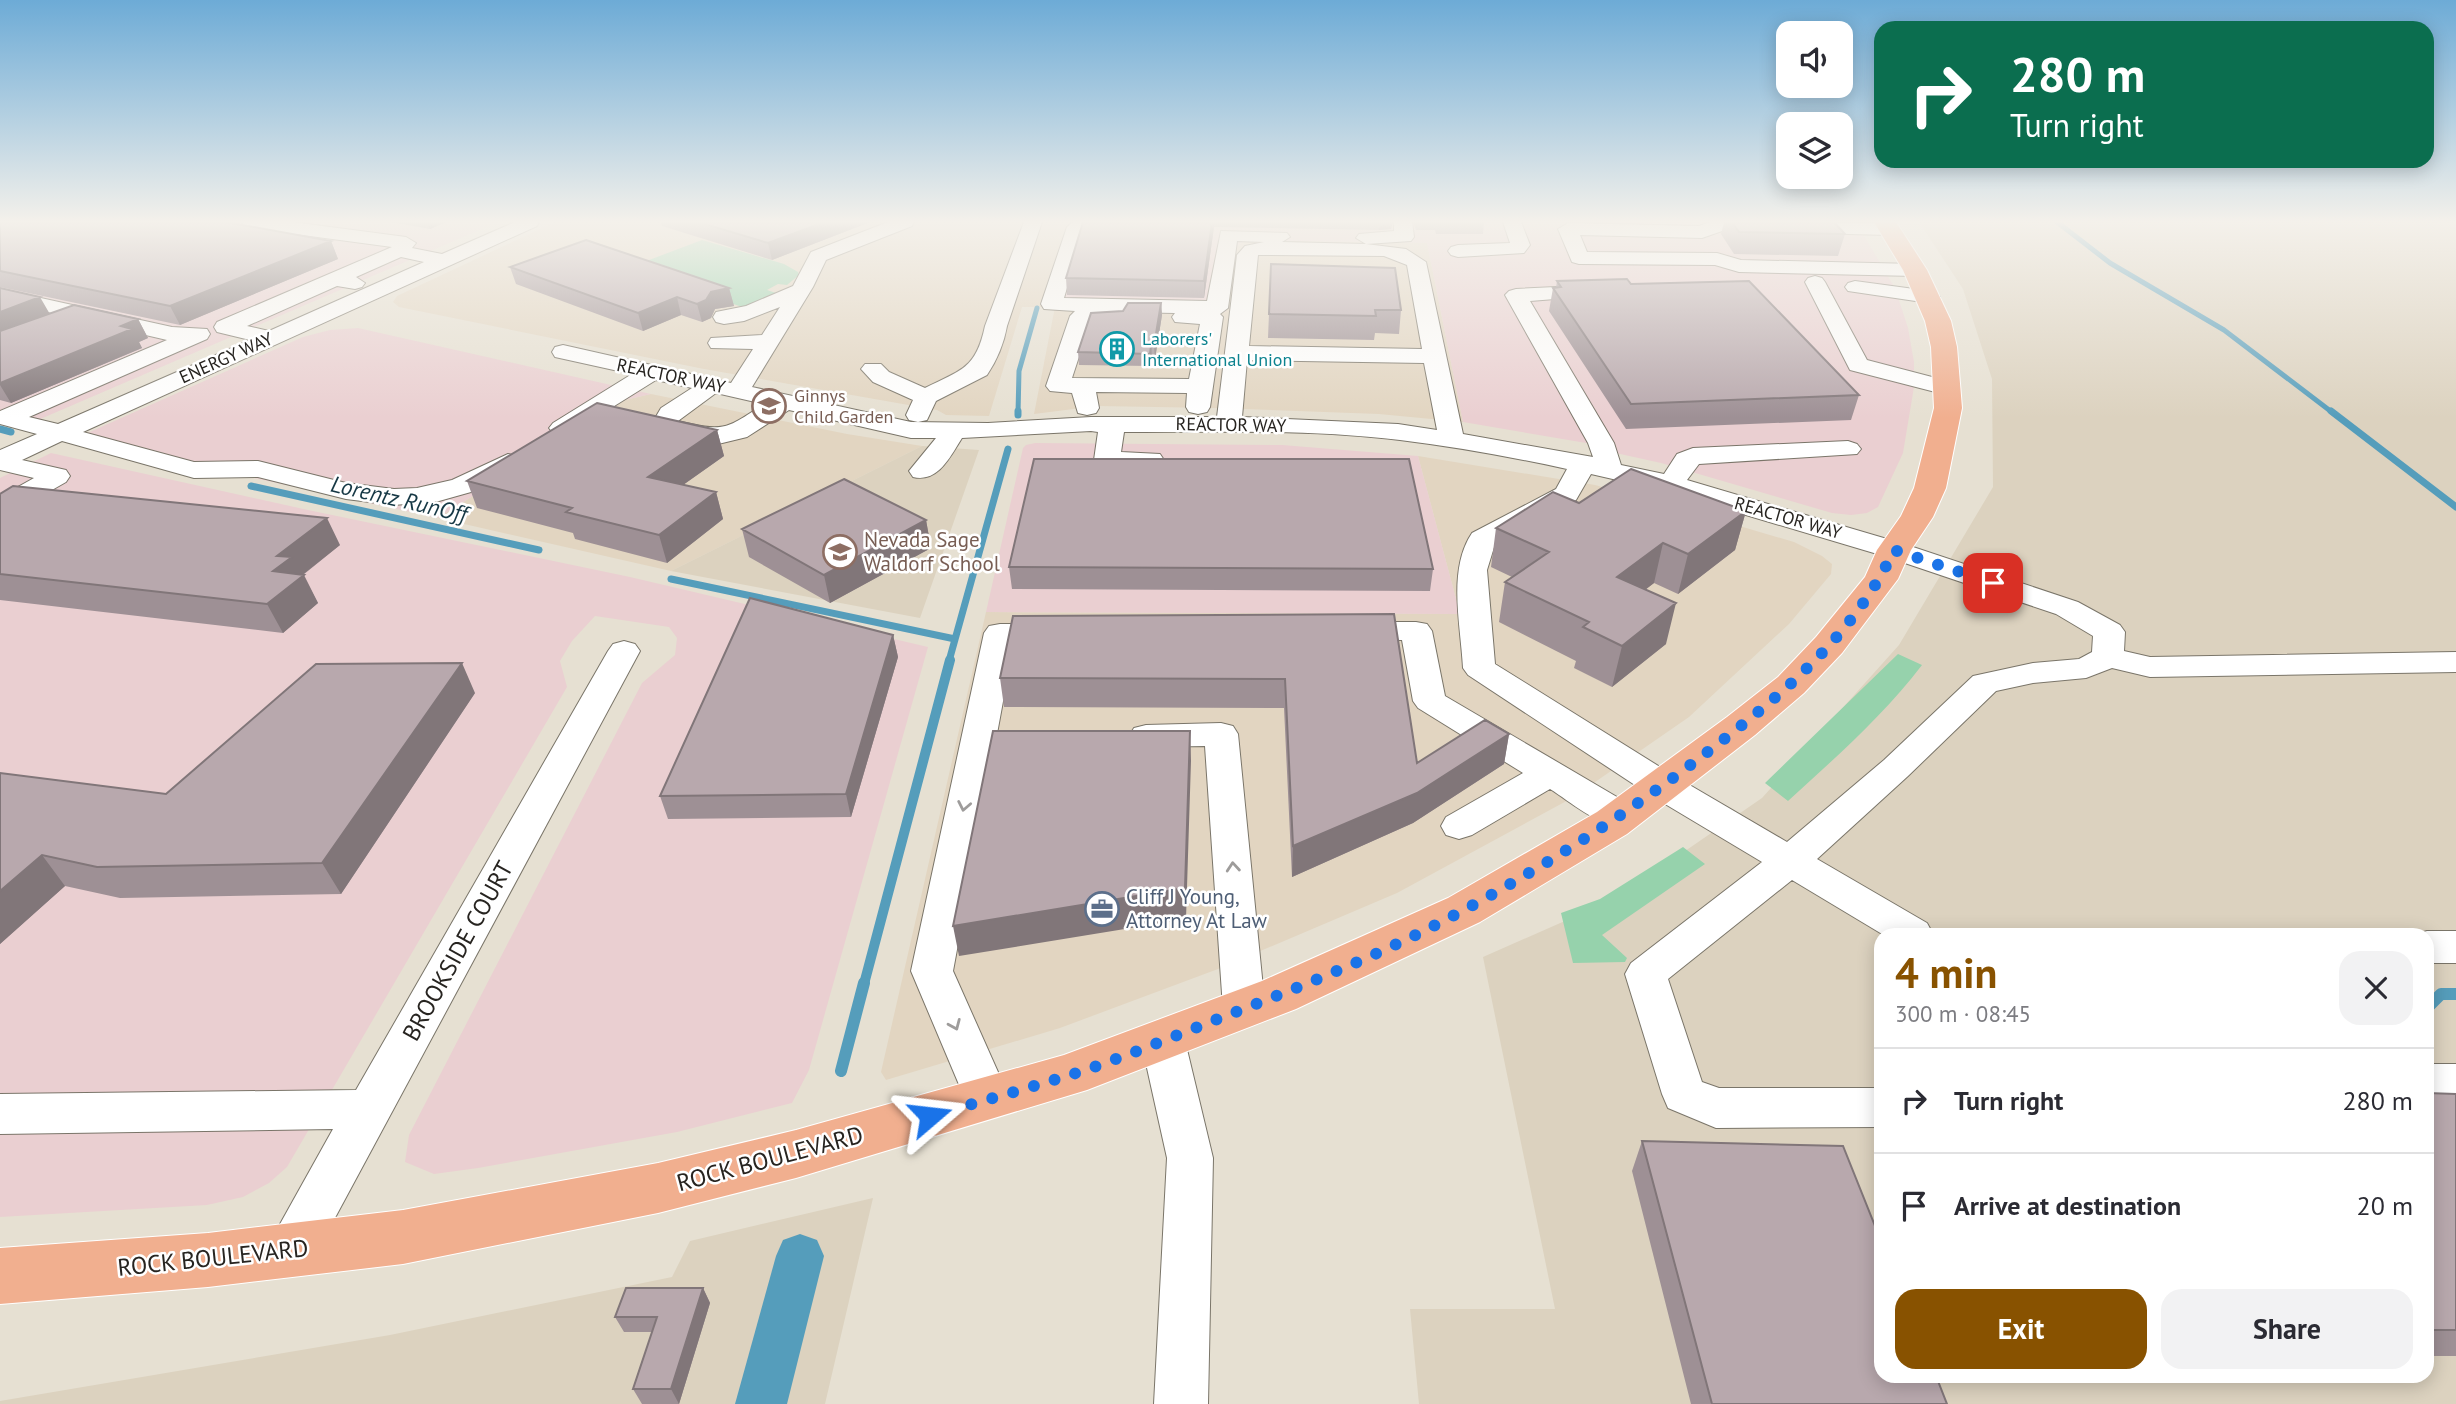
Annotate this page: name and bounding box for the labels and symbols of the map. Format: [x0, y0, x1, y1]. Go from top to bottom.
street label: ENERGY WAY [175, 327, 276, 388]
place label: Laborers' International Union [1142, 327, 1292, 371]
building icon: Laborers' International Union [1098, 330, 1136, 368]
street label: REACTOR WAY [615, 353, 728, 398]
place label: Ginnys Child Garden [794, 384, 893, 428]
school or university icon: Ginnys Child Garden [750, 387, 788, 425]
street label: REACTOR WAY [1176, 412, 1286, 437]
water label: Lorentz RunOff [328, 469, 474, 529]
street label: REACTOR WAY [1732, 491, 1844, 544]
place label: Nevada Sage Waldorf School [864, 526, 1000, 577]
school or university icon: Nevada Sage Waldorf School [821, 533, 859, 571]
pin [1963, 553, 2023, 613]
one-way arrow [958, 800, 973, 812]
street label: BROOKSIDE COURT [395, 855, 520, 1046]
one-way arrow [1226, 861, 1241, 872]
place label: Cliff J Young, Attorney At Law [1126, 883, 1268, 934]
office icon: Cliff J Young, Attorney At Law [1083, 890, 1121, 928]
one-way arrow [947, 1018, 961, 1030]
position arrow [893, 1079, 967, 1153]
street label: ROCK BOULEVARD [673, 1119, 866, 1198]
street label: ROCK BOULEVARD [116, 1232, 310, 1283]

